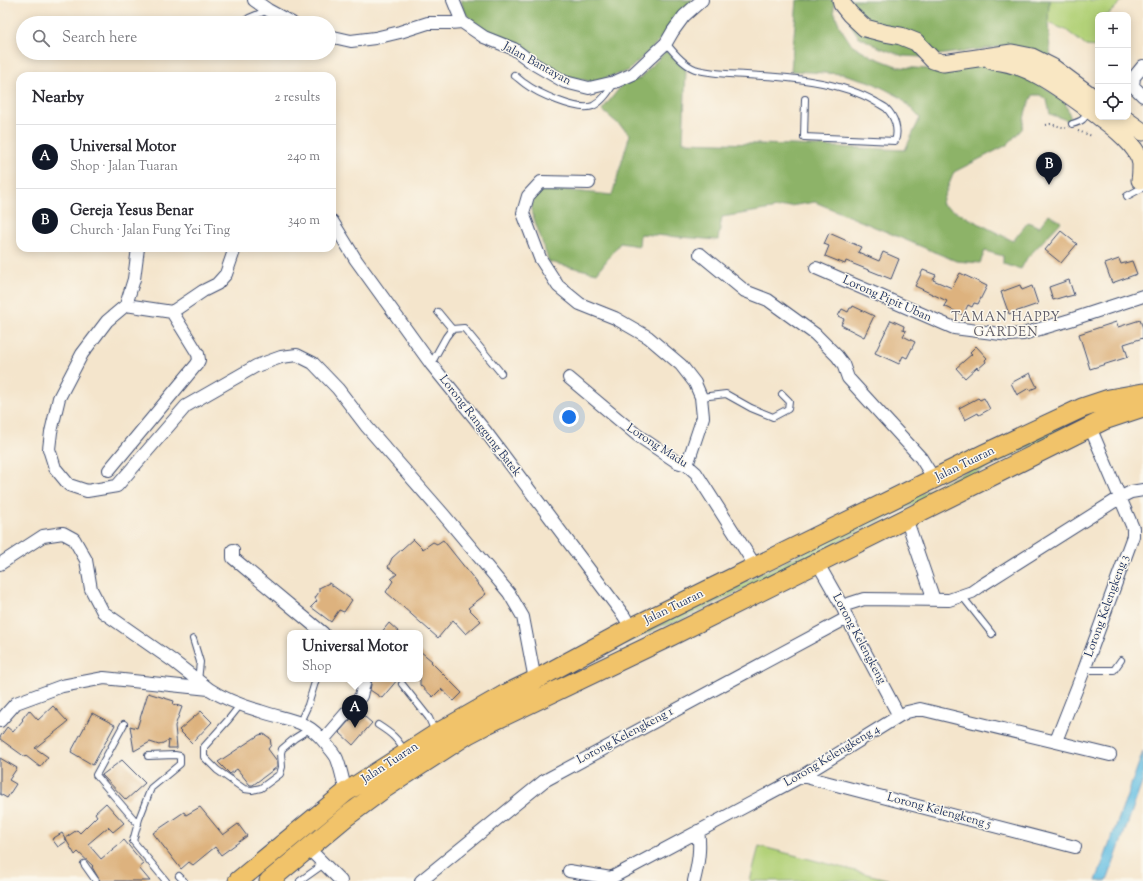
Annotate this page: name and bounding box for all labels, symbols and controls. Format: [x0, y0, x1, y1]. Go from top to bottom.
map controls [1095, 12, 1131, 120]
button: + [1095, 12, 1131, 48]
search box [16, 16, 336, 60]
icon: search [30, 27, 52, 49]
text: Search here [62, 28, 137, 49]
street label: Jalan Bantayan [499, 37, 574, 90]
button: − [1095, 48, 1131, 84]
button: locate [1095, 84, 1131, 120]
text: Nearby [32, 86, 84, 110]
text: 2 results [275, 89, 320, 107]
text: Universal Motor [70, 137, 176, 158]
text: A [40, 148, 50, 166]
text: 240 m [287, 148, 320, 166]
pin: B [1036, 152, 1062, 185]
text: Shop · Jalan Tuaran [70, 158, 178, 176]
text: Gereja Yesus Benar [70, 201, 194, 222]
text: B [41, 212, 49, 230]
text: 340 m [288, 212, 320, 230]
text: Church · Jalan Fung Yei Ting [70, 222, 230, 240]
street label: Lorong Pipit Uban [839, 271, 935, 327]
district label: TAMAN HAPPY GARDEN [951, 309, 1061, 342]
street label: Lorong Ranggung Batek [435, 371, 526, 481]
your location [559, 407, 579, 427]
street label: Lorong Madu [623, 419, 691, 473]
street label: Jalan Tuaran [931, 442, 998, 487]
street label: Lorong Kelengkeng 3 [1080, 552, 1134, 660]
street label: Jalan Tuaran [640, 585, 707, 630]
street label: Lorong Kelengkeng [828, 590, 891, 688]
popup [287, 630, 423, 682]
text: Universal Motor [302, 637, 408, 658]
text: Shop [302, 658, 331, 676]
pin: A [342, 695, 368, 728]
street label: Lorong Kelengkeng 1 [574, 703, 676, 769]
street label: Lorong Kelengkeng 4 [781, 720, 883, 792]
street label: Jalan Tuaran [357, 738, 422, 789]
street label: Lorong Kelengkeng 5 [885, 788, 993, 834]

